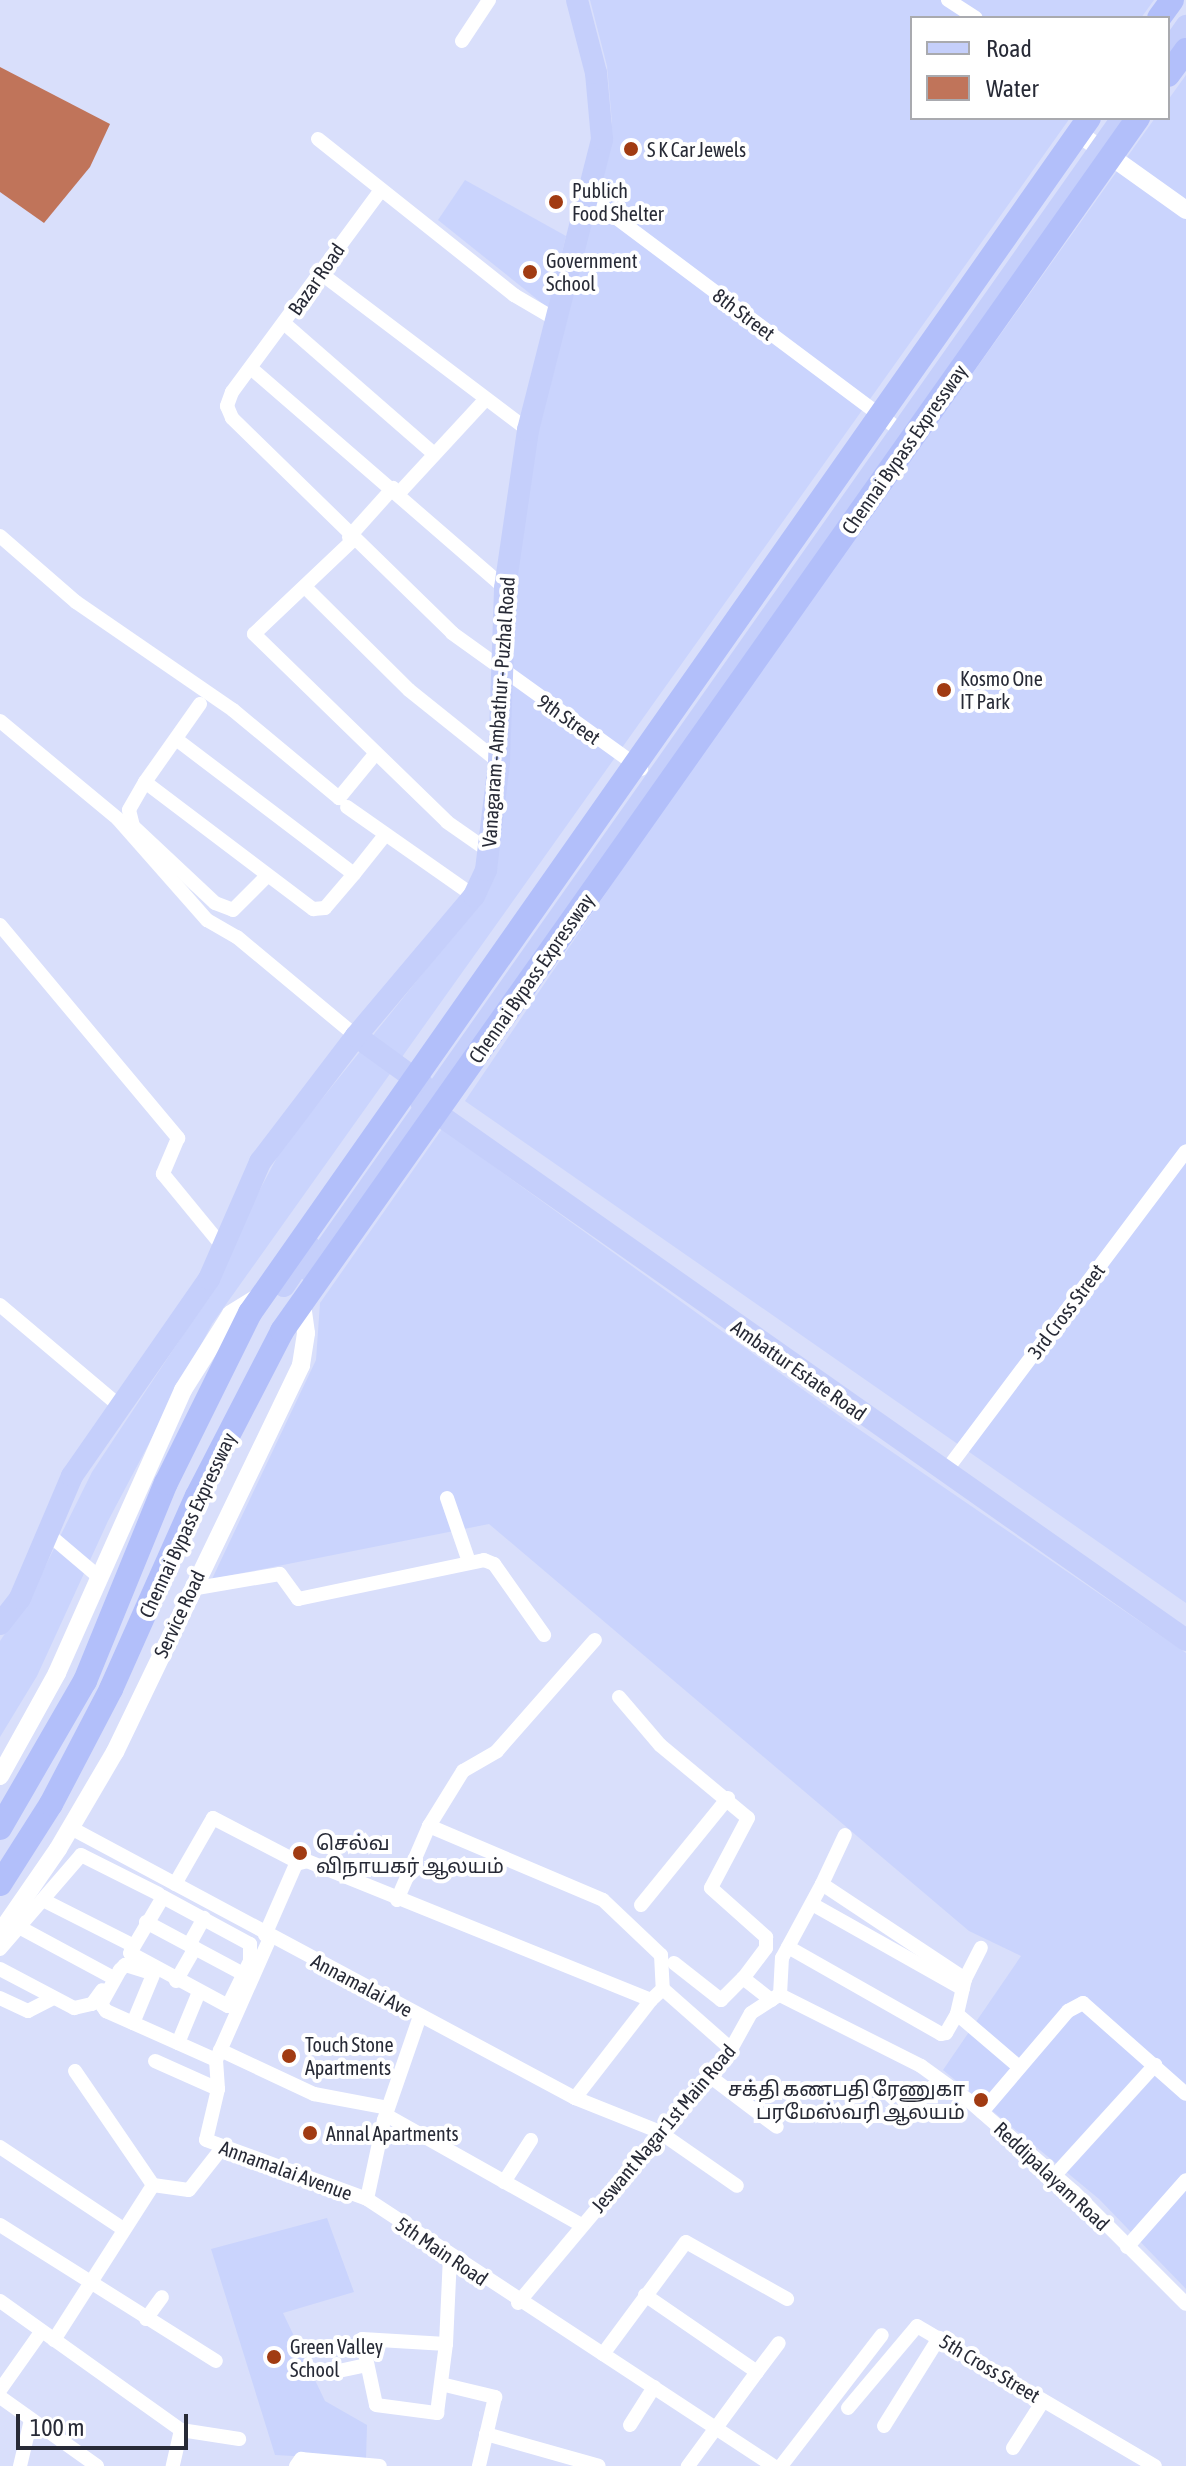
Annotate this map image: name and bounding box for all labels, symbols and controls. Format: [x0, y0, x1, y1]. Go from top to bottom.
legend [910, 16, 1170, 120]
text: Road [986, 35, 1032, 62]
text: Water [986, 75, 1039, 102]
place label: S K Car Jewels [647, 137, 746, 161]
marker: S K Car Jewels [622, 140, 640, 158]
place label: Publich Food Shelter [572, 178, 664, 225]
marker: Publich Food Shelter [547, 193, 565, 211]
street label: Bazar Road [283, 238, 349, 320]
place label: Government School [546, 248, 637, 295]
marker: Government School [521, 263, 539, 281]
street label: 8th Street [708, 283, 780, 345]
street label: Chennai Bypass Expressway [836, 360, 972, 538]
street label: Vanagaram - Ambathur - Puzhal Road [477, 576, 519, 848]
place label: Kosmo One IT Park [960, 666, 1043, 713]
marker: Kosmo One IT Park [935, 681, 953, 699]
street label: 9th Street [533, 689, 605, 749]
street label: Chennai Bypass Expressway [463, 889, 599, 1067]
street label: 3rd Cross Street [1023, 1259, 1109, 1363]
street label: Ambattur Estate Road [727, 1315, 871, 1425]
street label: Chennai Bypass Expressway [134, 1429, 240, 1621]
street label: Service Road [148, 1567, 210, 1661]
place label: செல்வ விநாயகர் ஆலயம் [316, 1830, 504, 1877]
marker: செல்வ விநாயகர் ஆலயம் [291, 1844, 309, 1862]
street label: Annamalai Ave [307, 1948, 417, 2022]
place label: Touch Stone Apartments [305, 2032, 394, 2079]
street label: Jeswant Nagar 1st Main Road [586, 2039, 740, 2217]
marker: Touch Stone Apartments [280, 2047, 298, 2065]
place label: சக்தி கணபதி ரேணுகா பரமேஸ்வரி ஆலயம் [728, 2076, 965, 2123]
marker: சக்தி கணபதி ரேணுகா பரமேஸ்வரி ஆலயம் [972, 2091, 990, 2109]
street label: Reddipalayam Road [989, 2117, 1115, 2235]
place label: Annal Apartments [326, 2121, 459, 2145]
marker: Annal Apartments [301, 2124, 319, 2142]
street label: Annamalai Avenue [216, 2135, 356, 2205]
street label: 5th Main Road [392, 2212, 492, 2290]
street label: 5th Cross Street [936, 2329, 1044, 2407]
place label: Green Valley School [290, 2334, 383, 2381]
marker: Green Valley School [265, 2348, 283, 2366]
scale bar [20, 2398, 192, 2448]
text: 100 m [30, 2414, 84, 2441]

